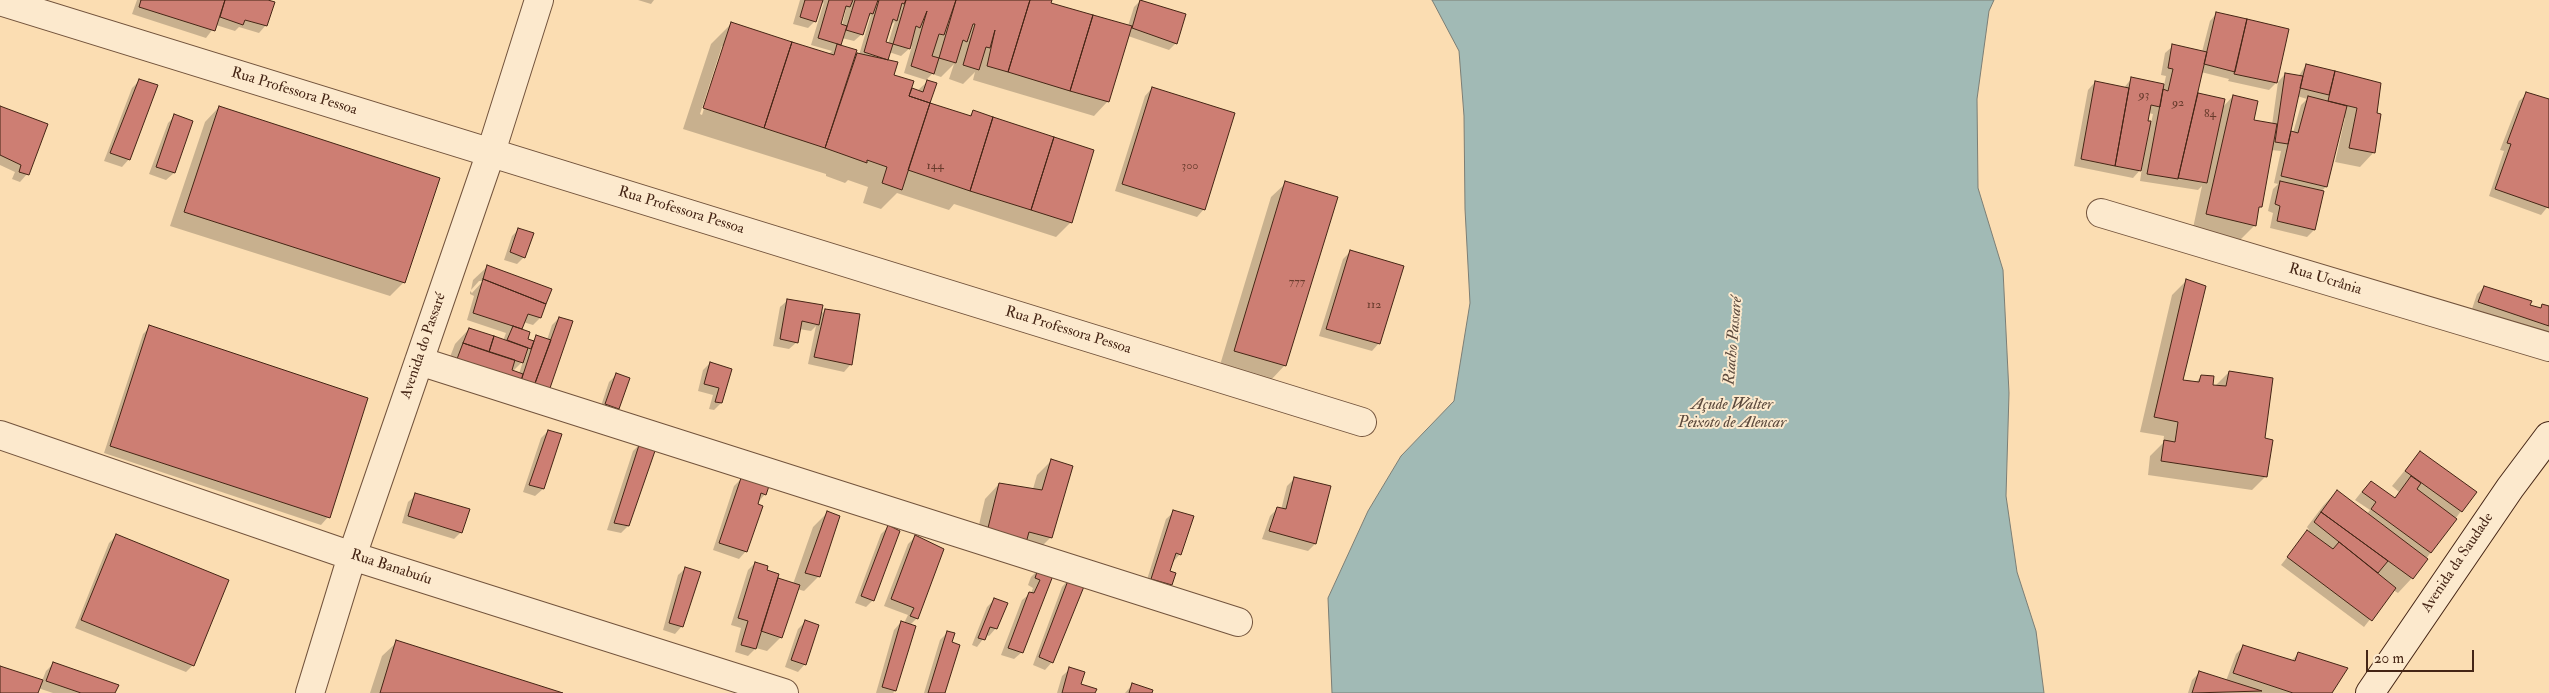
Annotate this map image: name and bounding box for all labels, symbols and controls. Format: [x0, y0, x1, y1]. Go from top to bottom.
street label: Rua Professora Pessoa [229, 64, 359, 120]
house number: 93 [2139, 88, 2149, 102]
house number: 92 [2172, 96, 2184, 110]
house number: 84 [2204, 107, 2216, 121]
house number: 144 [926, 159, 944, 173]
house number: 300 [1182, 159, 1198, 173]
street label: Rua Professora Pessoa [616, 183, 746, 239]
street label: Rua Ucrânia [2286, 260, 2364, 300]
house number: 777 [1289, 275, 1305, 289]
street label: Avenida do Passaré [397, 291, 451, 401]
water label: Riacho Passaré [1721, 296, 1747, 386]
house number: 112 [1367, 298, 1381, 312]
street label: Rua Professora Pessoa [1003, 303, 1133, 359]
water label: Açude Walter Peixoto de Alencar [1678, 396, 1786, 434]
street label: Avenida da Saudade [2418, 510, 2498, 616]
street label: Rua Banabuíu [348, 546, 434, 590]
scale bar [2369, 640, 2476, 672]
text: 20 m [2374, 649, 2404, 668]

